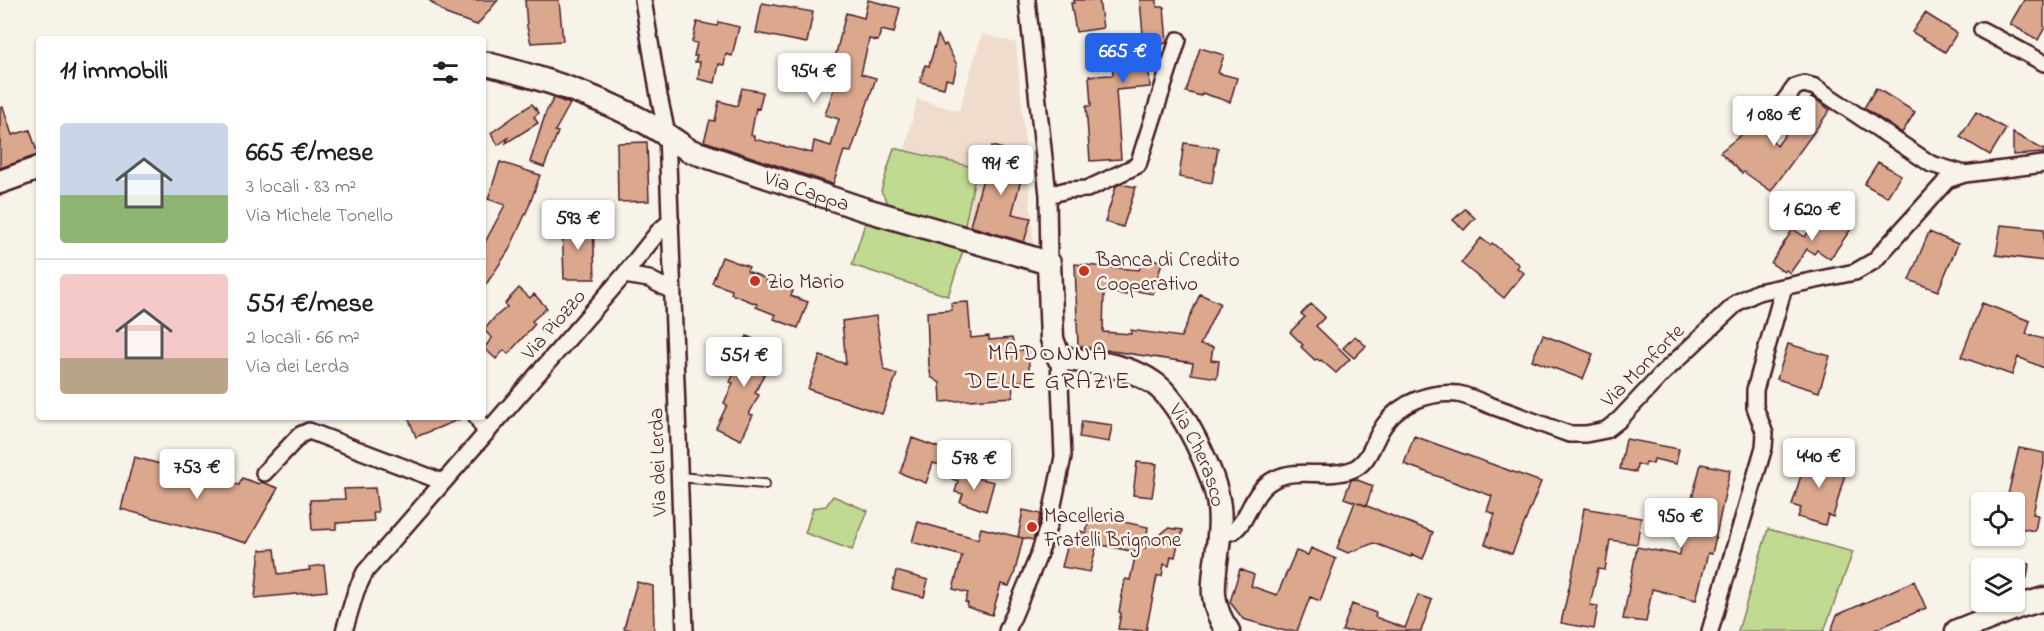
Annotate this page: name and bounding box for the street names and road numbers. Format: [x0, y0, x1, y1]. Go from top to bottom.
street label: Via Cappa [759, 163, 853, 220]
street label: Via Piozzo [515, 283, 594, 368]
street label: Via Monforte [1594, 317, 1693, 416]
street label: Via Cherasco [1160, 397, 1232, 509]
street label: Via dei Lerda [642, 407, 676, 518]

